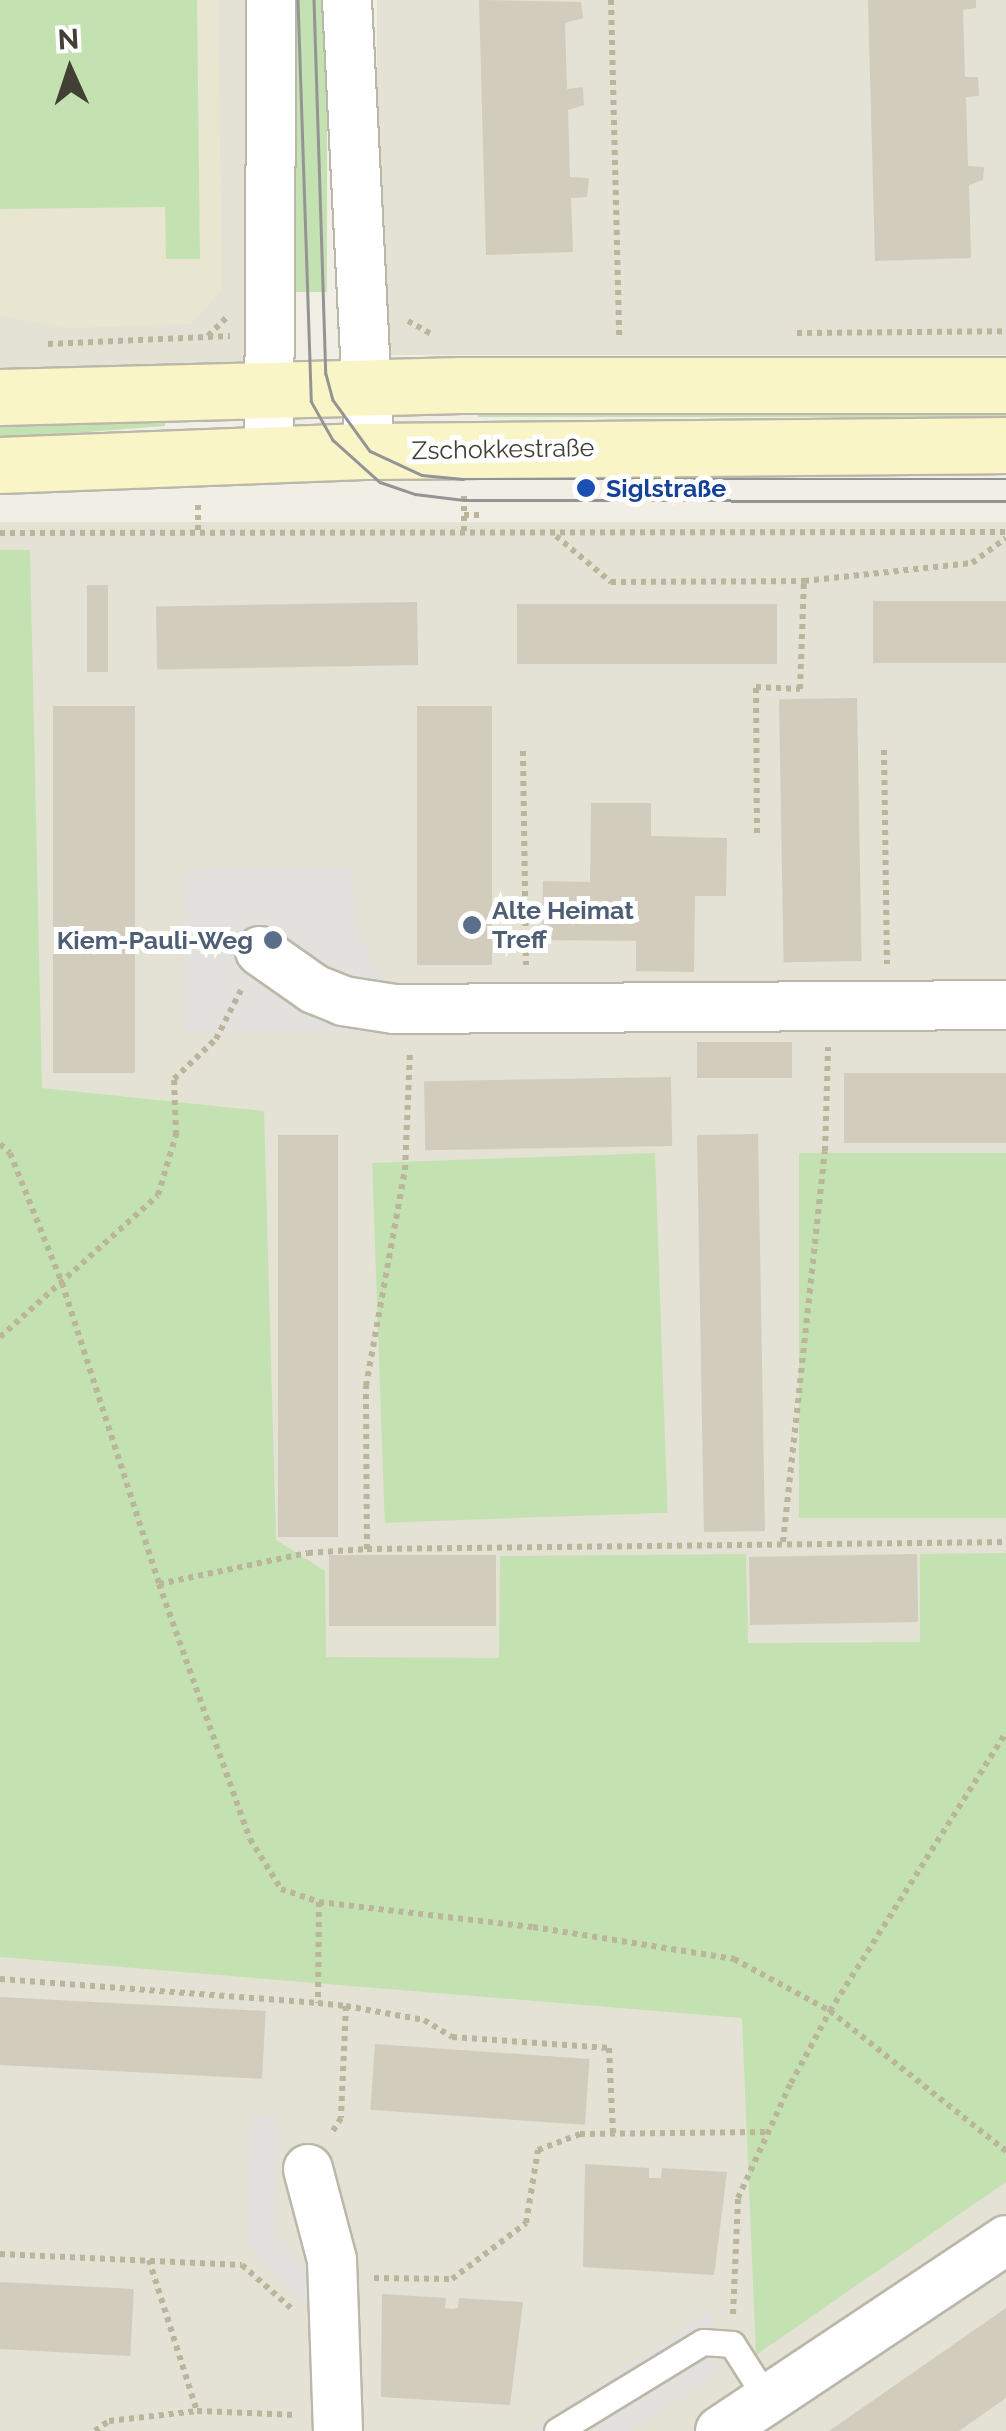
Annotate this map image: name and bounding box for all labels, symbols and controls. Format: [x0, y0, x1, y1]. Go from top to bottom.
north arrow [20, 20, 120, 120]
text: N [57, 23, 80, 57]
street label: Zschokkestraße [411, 432, 595, 466]
place label: Siglstraße [606, 473, 726, 503]
marker: Siglstraße [575, 477, 597, 499]
place label: Alte Heimat Treff [492, 896, 634, 955]
marker: Alte Heimat Treff [461, 914, 483, 936]
place label: Kiem-Pauli-Weg [57, 925, 253, 955]
marker: Kiem-Pauli-Weg [262, 929, 284, 951]

